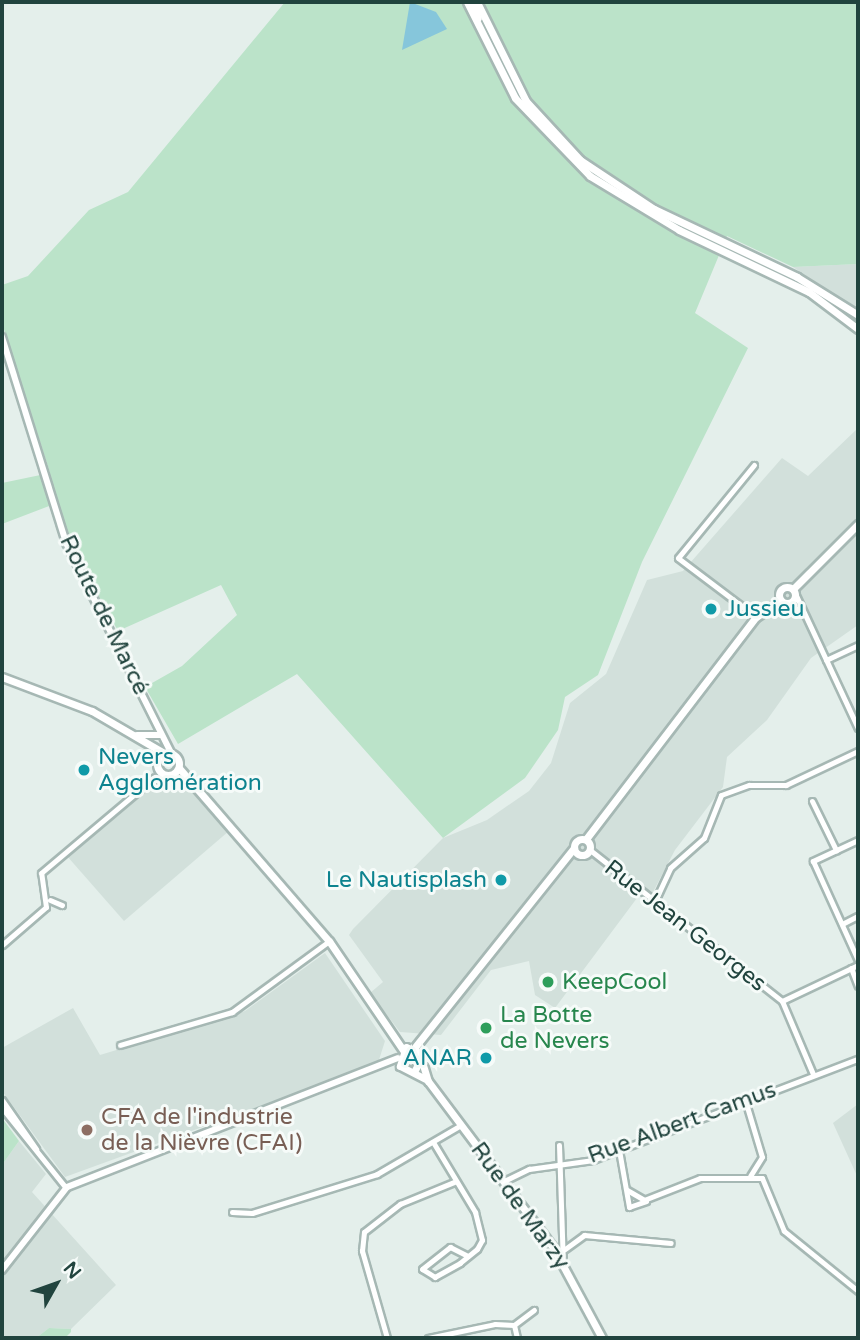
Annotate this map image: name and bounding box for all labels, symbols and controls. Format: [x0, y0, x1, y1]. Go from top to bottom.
street label: Route de Marcé [53, 531, 155, 699]
place label: Jussieu [725, 595, 805, 623]
marker: Jussieu [703, 601, 719, 617]
place label: Nevers Agglomération [98, 743, 262, 797]
marker: Nevers Agglomération [76, 762, 92, 778]
street label: Rue Jean Georges [599, 854, 771, 998]
place label: Le Nautisplash [326, 866, 487, 894]
marker: Le Nautisplash [493, 872, 509, 888]
place label: KeepCool [562, 968, 667, 996]
marker: KeepCool [540, 974, 556, 990]
place label: La Botte de Nevers [500, 1001, 609, 1055]
marker: La Botte de Nevers [478, 1020, 494, 1036]
place label: ANAR [403, 1044, 472, 1072]
marker: ANAR [478, 1050, 494, 1066]
street label: Rue Albert Camus [584, 1076, 780, 1170]
place label: CFA de l'industrie de la Nièvre (CFAI) [101, 1103, 302, 1157]
marker: CFA de l'industrie de la Nièvre (CFAI) [79, 1122, 95, 1138]
street label: Rue de Marzy [465, 1137, 575, 1275]
north arrow [21, 1249, 91, 1319]
text: N [59, 1258, 85, 1283]

